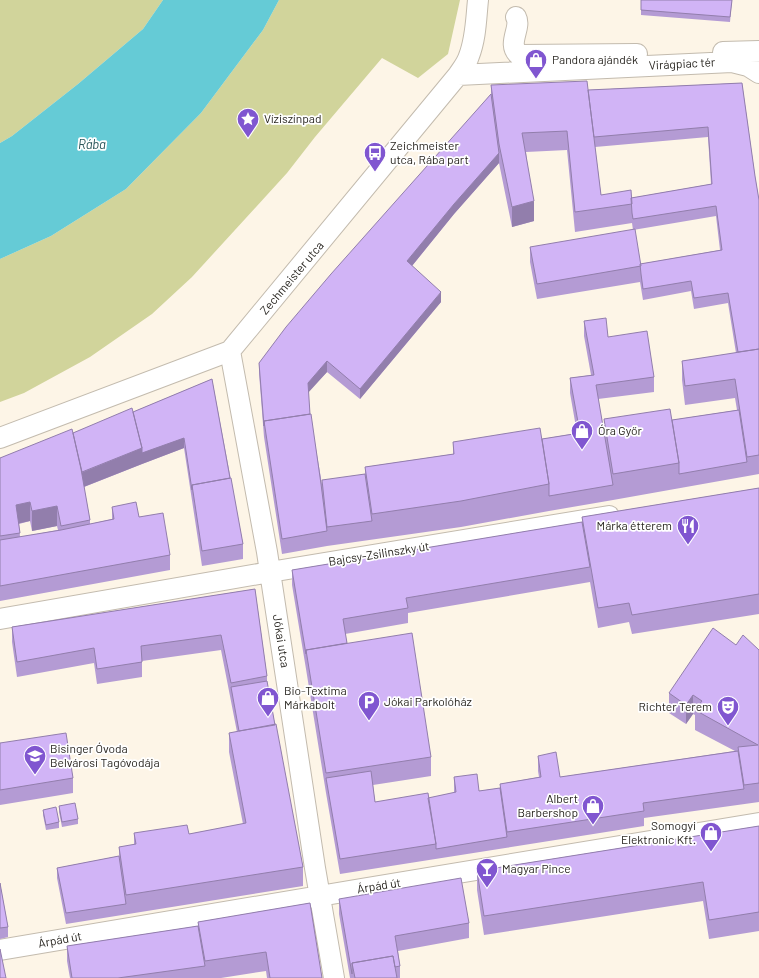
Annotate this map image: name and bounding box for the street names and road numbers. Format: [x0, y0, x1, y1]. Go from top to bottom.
street label: Virágpiac tér [648, 54, 716, 72]
street label: Zechmeister utca [257, 238, 326, 317]
street label: Bajcsy-Zsilinszky út [327, 538, 430, 568]
street label: Jókai utca [271, 613, 293, 669]
street label: Árpád út [356, 875, 402, 895]
street label: Árpád út [37, 928, 83, 950]

